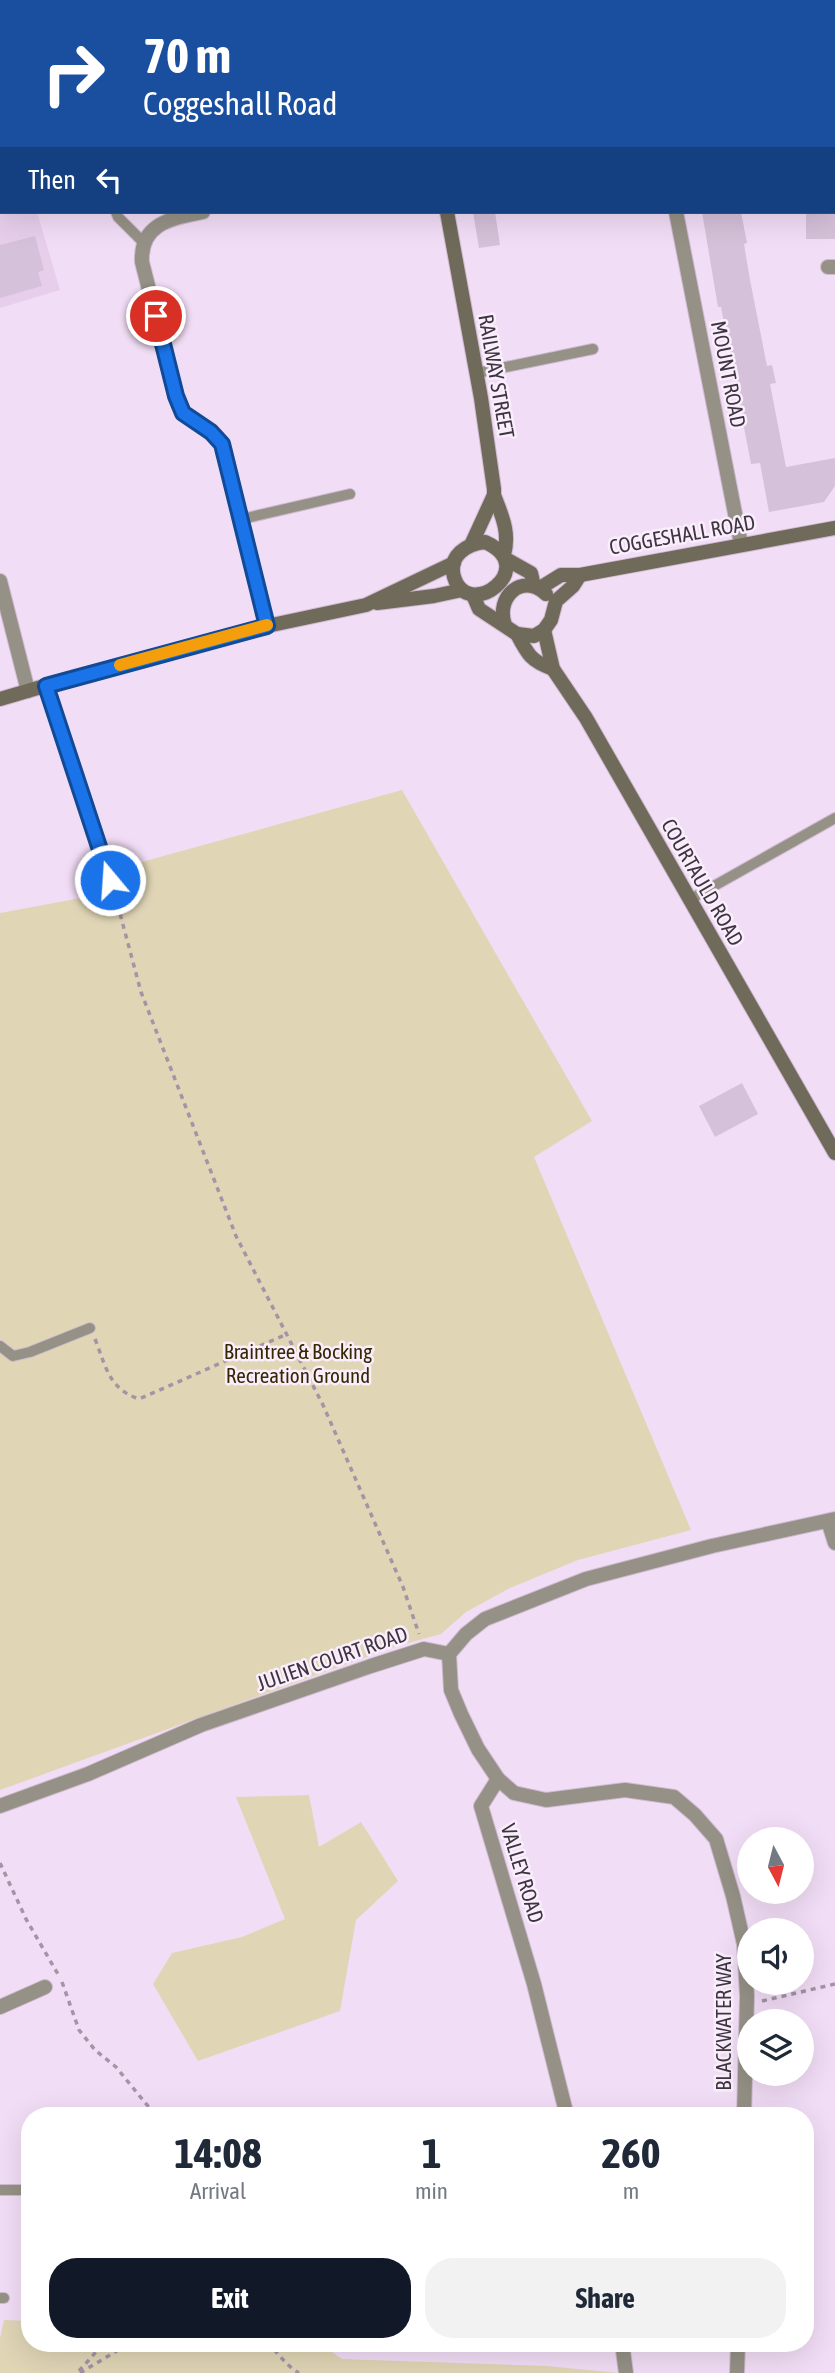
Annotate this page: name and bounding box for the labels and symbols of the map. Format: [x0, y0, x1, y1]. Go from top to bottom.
pin [126, 286, 186, 346]
street label: RAILWAY STREET [474, 312, 520, 440]
street label: MOUNT ROAD [707, 319, 751, 429]
street label: COGGESHALL ROAD [607, 509, 757, 559]
street label: COURTAULD ROAD [657, 814, 749, 950]
position arrow [73, 843, 147, 917]
park label: Braintree & Bocking Recreation Ground [224, 1339, 372, 1387]
street label: JULIEN COURT ROAD [254, 1621, 410, 1695]
street label: VALLEY ROAD [497, 1821, 549, 1925]
north arrow [737, 1827, 814, 1904]
street label: BLACKWATER WAY [711, 1953, 735, 2091]

